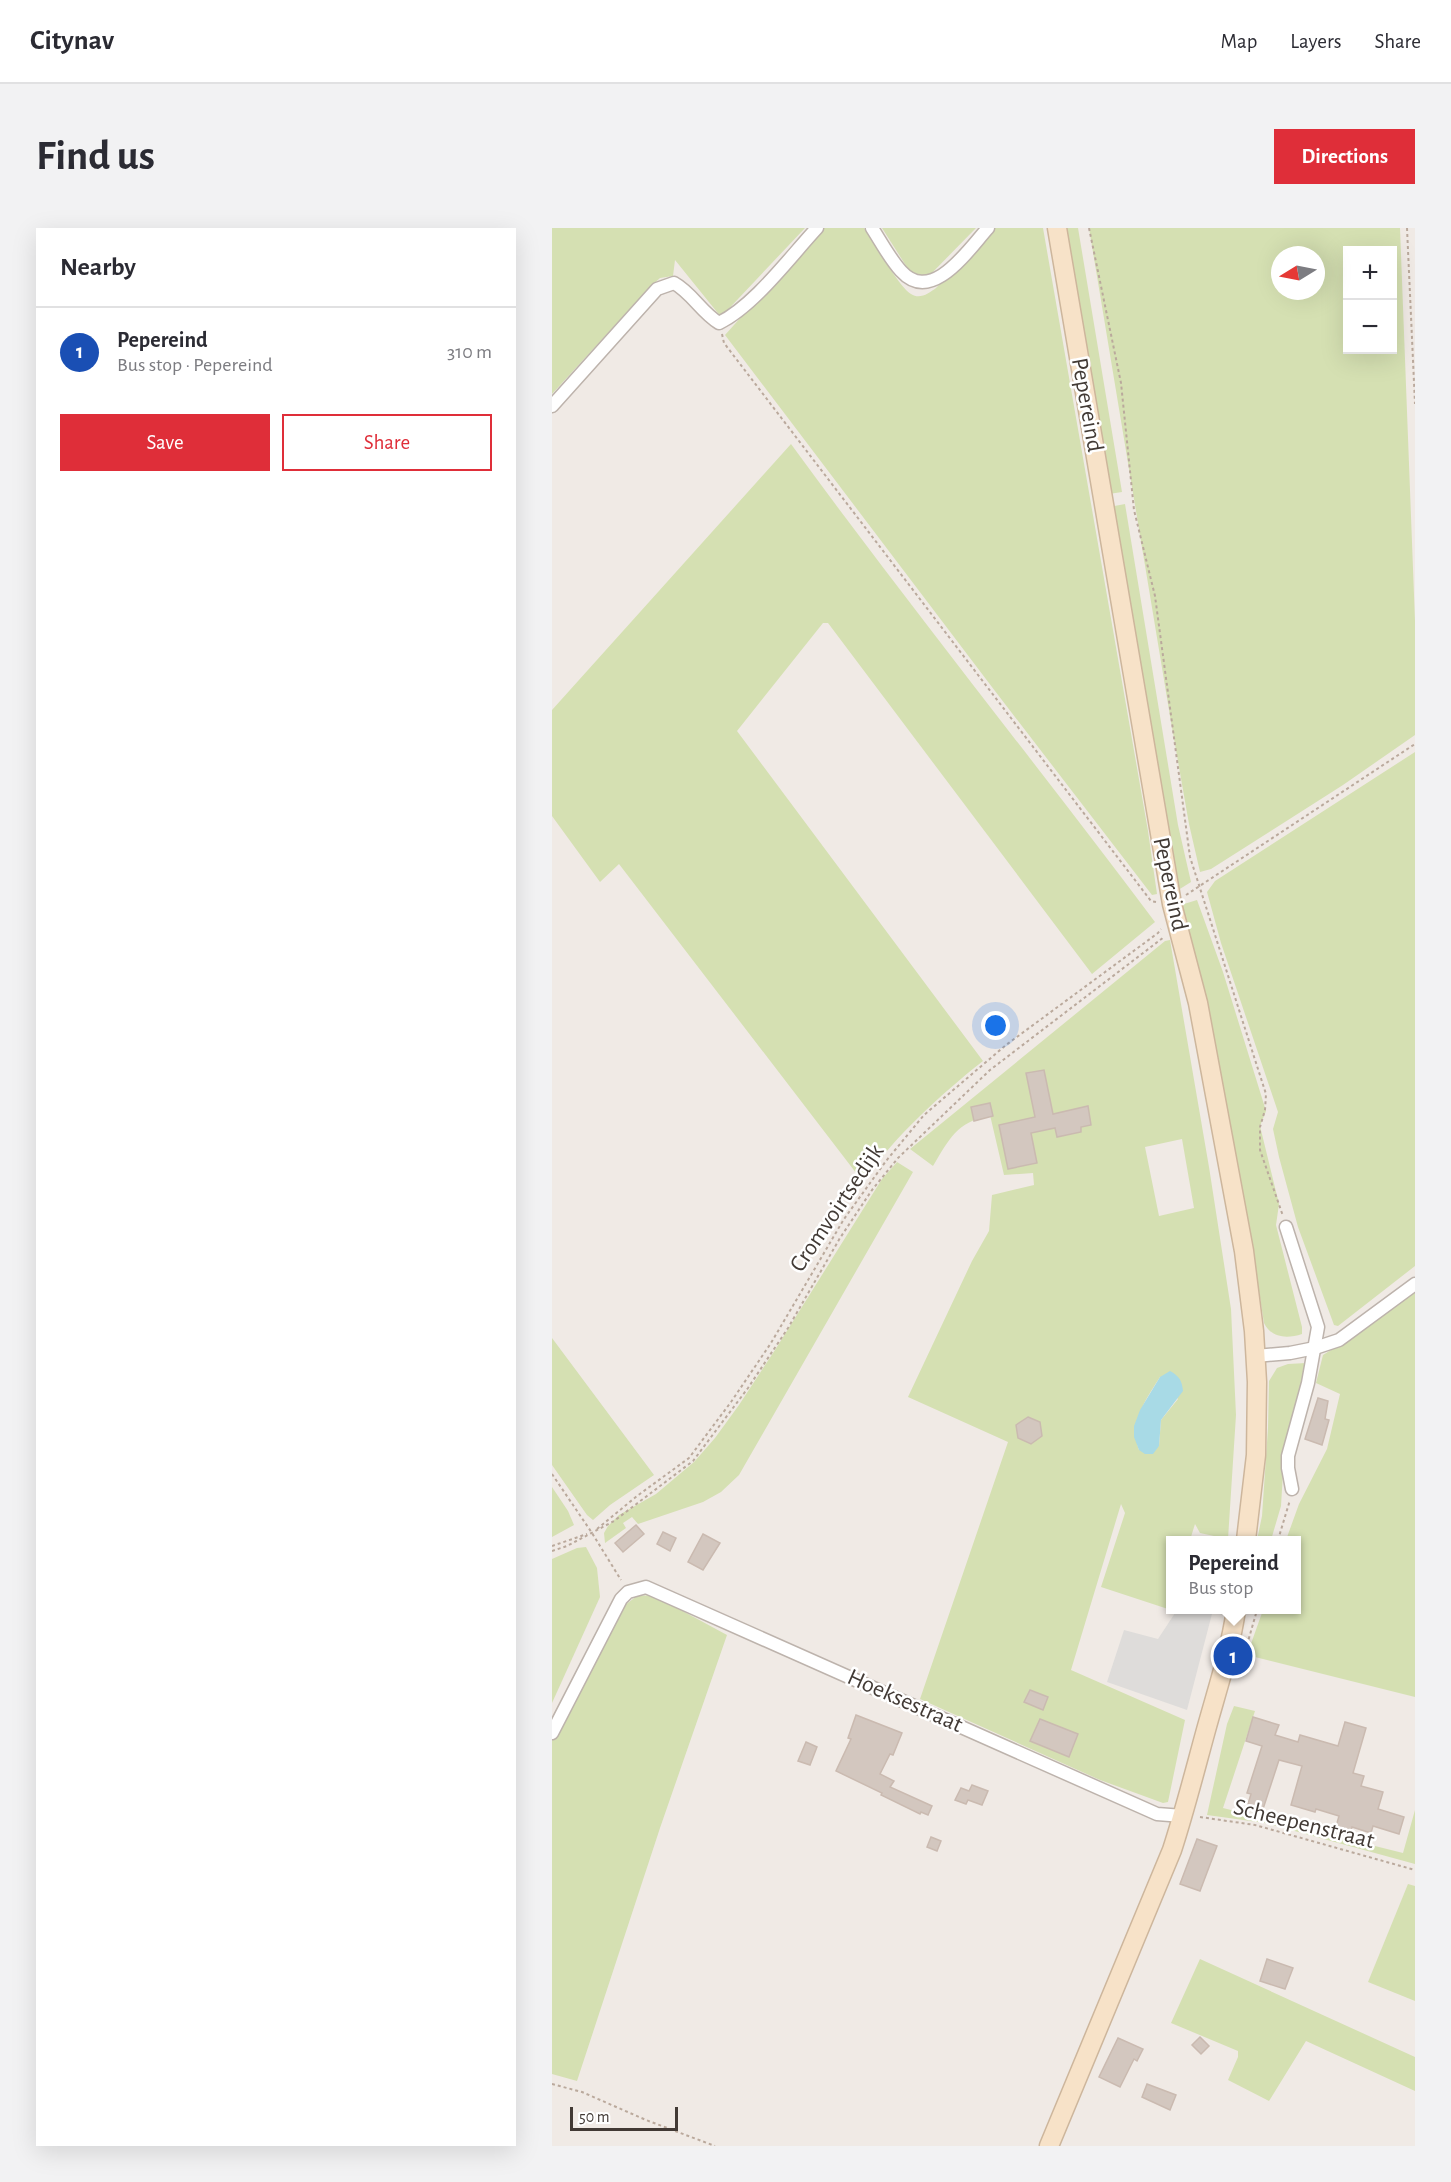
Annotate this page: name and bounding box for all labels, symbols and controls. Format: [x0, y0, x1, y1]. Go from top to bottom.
text: Citynav [30, 27, 114, 55]
text: Map [1221, 31, 1257, 52]
text: Layers [1290, 31, 1341, 52]
text: Share [1374, 31, 1421, 52]
button: Directions [1274, 129, 1415, 184]
text: Find us [36, 135, 155, 177]
north arrow [1271, 246, 1325, 300]
map controls [1343, 246, 1397, 354]
button: + [1343, 246, 1397, 300]
text: Nearby [60, 254, 136, 280]
button: − [1343, 300, 1397, 354]
text: Pepereind [117, 329, 208, 351]
text: 1 [76, 342, 83, 362]
text: 310 m [447, 342, 492, 362]
text: Bus stop · Pepereind [117, 355, 273, 375]
street label: Pepereind [1067, 356, 1107, 454]
button: Save [60, 414, 270, 471]
button: Share [282, 414, 492, 471]
street label: Pepereind [1148, 835, 1192, 933]
your location [981, 1011, 1010, 1040]
street label: Cromvoirtsedijk [786, 1140, 888, 1276]
popup [1166, 1536, 1301, 1614]
text: Pepereind [1188, 1552, 1279, 1574]
text: Bus stop [1188, 1578, 1253, 1598]
pin: 1 [1214, 1634, 1252, 1678]
street label: Hoeksestraat [844, 1665, 967, 1737]
street label: Scheepenstraat [1231, 1795, 1377, 1853]
scale bar [570, 2104, 678, 2132]
text: 50 m [579, 2109, 610, 2125]

